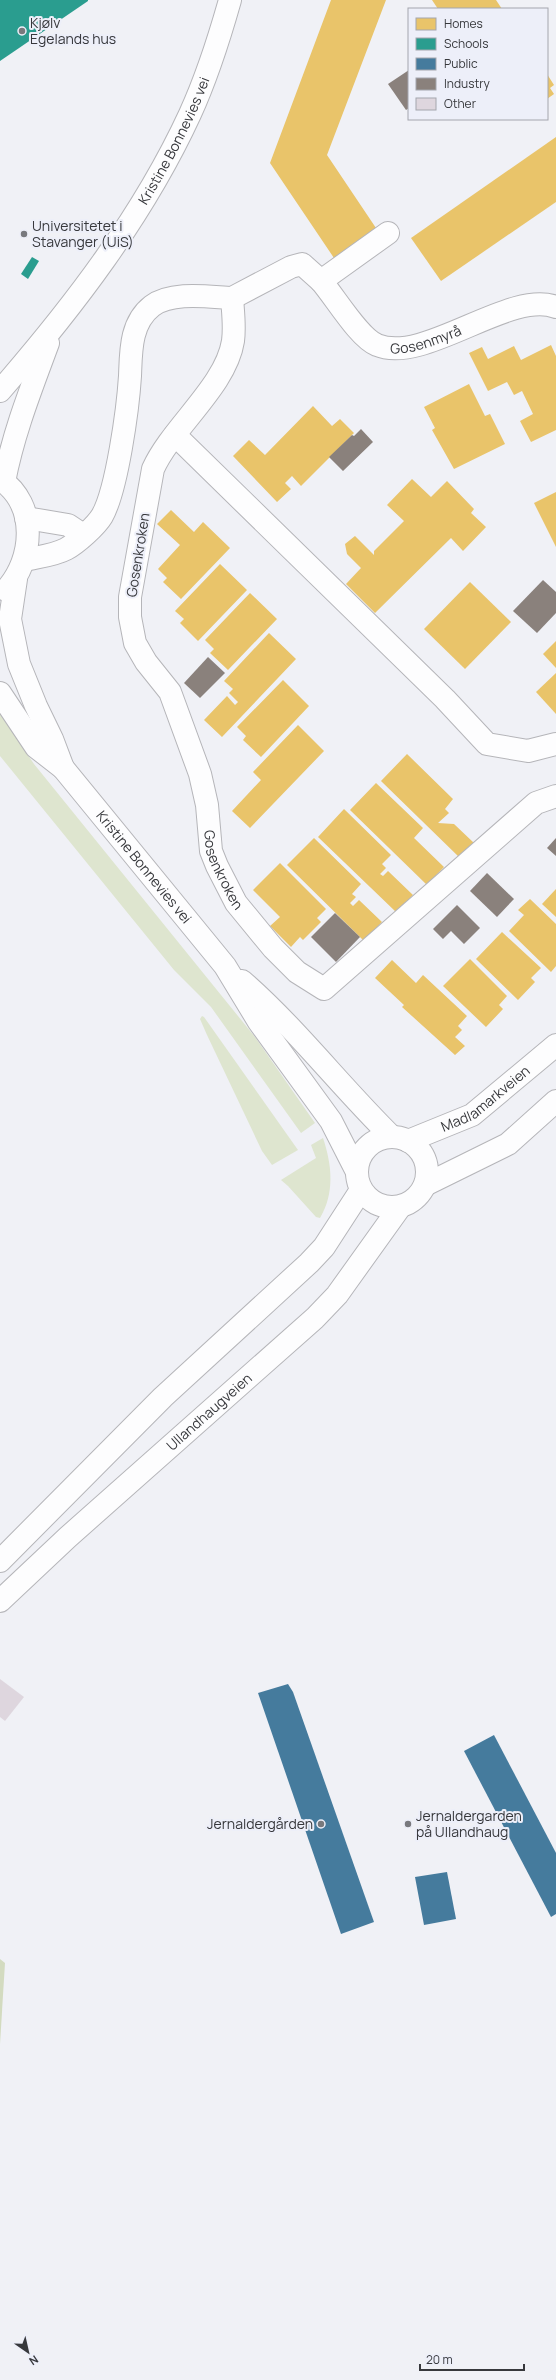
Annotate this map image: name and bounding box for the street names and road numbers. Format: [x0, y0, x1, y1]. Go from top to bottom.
street label: Kristine Bonnevies vei [133, 74, 214, 208]
street label: Gosenmyrå [390, 320, 464, 357]
street label: Gosenkroken [121, 511, 154, 598]
street label: Kristine Bonnevies vei [92, 806, 196, 927]
street label: Gosenkroken [200, 829, 248, 913]
street label: Madlamarkveien [438, 1061, 533, 1136]
street label: Ullandhaugveien [162, 1369, 256, 1454]

